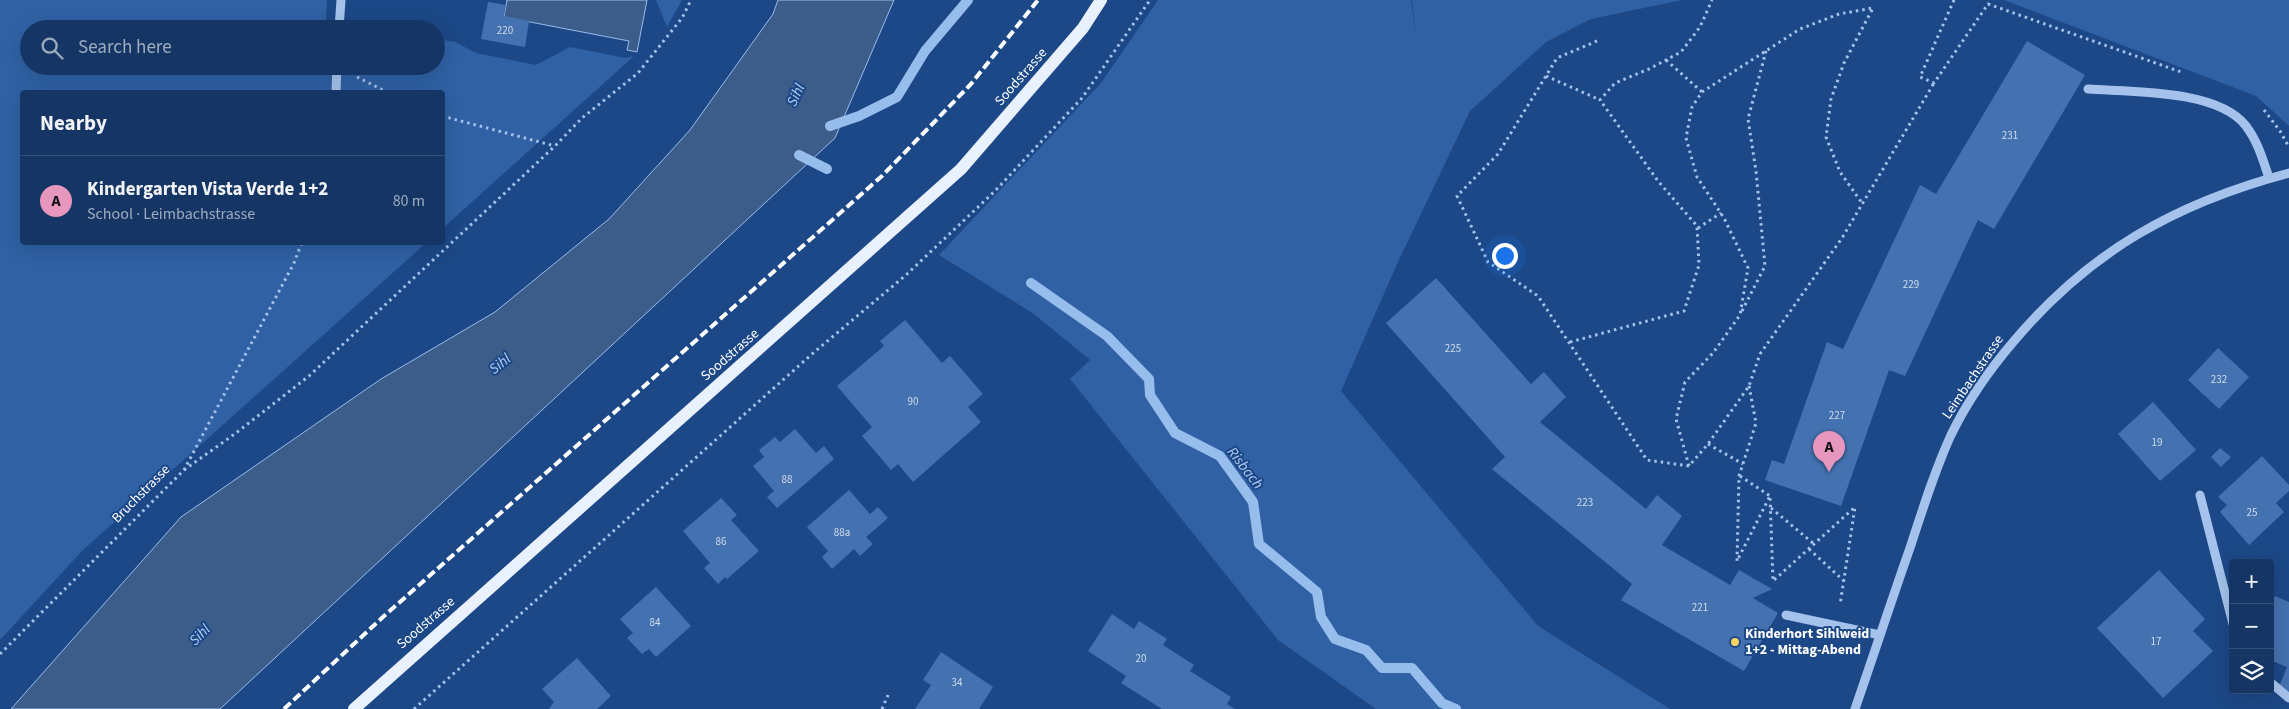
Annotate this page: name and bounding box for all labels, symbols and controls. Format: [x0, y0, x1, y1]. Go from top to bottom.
search box [20, 20, 445, 75]
house number: 220 [497, 23, 513, 38]
icon: search [38, 34, 66, 62]
text: Search here [78, 34, 172, 61]
street label: Soodstrasse [990, 44, 1052, 110]
water label: Sihl [782, 80, 810, 110]
text: Nearby [40, 108, 107, 138]
house number: 231 [2002, 128, 2018, 143]
text: Kindergarten Vista Verde 1+2 [87, 176, 328, 203]
text: A [51, 190, 61, 212]
text: 80 m [393, 190, 425, 212]
text: School · Leimbachstrasse [87, 203, 255, 225]
your location [1492, 243, 1518, 269]
house number: 229 [1903, 277, 1919, 292]
street label: Soodstrasse [697, 324, 763, 386]
street label: Leimbachstrasse [1937, 331, 2009, 423]
house number: 225 [1445, 341, 1461, 356]
water label: Sihl [485, 349, 516, 379]
house number: 232 [2211, 372, 2227, 387]
house number: 90 [908, 394, 918, 409]
house number: 227 [1829, 408, 1845, 423]
pin: A [1813, 431, 1845, 472]
house number: 19 [2152, 435, 2162, 450]
water label: Risbach [1222, 442, 1268, 494]
street label: Bruchstrasse [107, 460, 175, 528]
house number: 88 [782, 472, 793, 487]
house number: 223 [1577, 495, 1593, 510]
house number: 25 [2247, 505, 2257, 520]
house number: 88a [834, 525, 850, 540]
house number: 86 [716, 534, 727, 549]
map controls [2229, 559, 2274, 694]
button: + [2229, 559, 2274, 604]
street label: Soodstrasse [393, 592, 459, 654]
house number: 221 [1692, 600, 1708, 615]
button: − [2229, 604, 2274, 649]
house number: 84 [650, 615, 661, 630]
water label: Sihl [185, 619, 216, 650]
place label: Kinderhort Sihlweid 1+2 - Mittag-Abend [1745, 624, 1869, 660]
house number: 17 [2151, 634, 2161, 649]
marker: Kinderhort Sihlweid 1+2 - Mittag-Abend [1729, 636, 1741, 648]
button: layers [2229, 649, 2274, 694]
house number: 20 [1136, 651, 1146, 666]
house number: 34 [952, 675, 963, 690]

